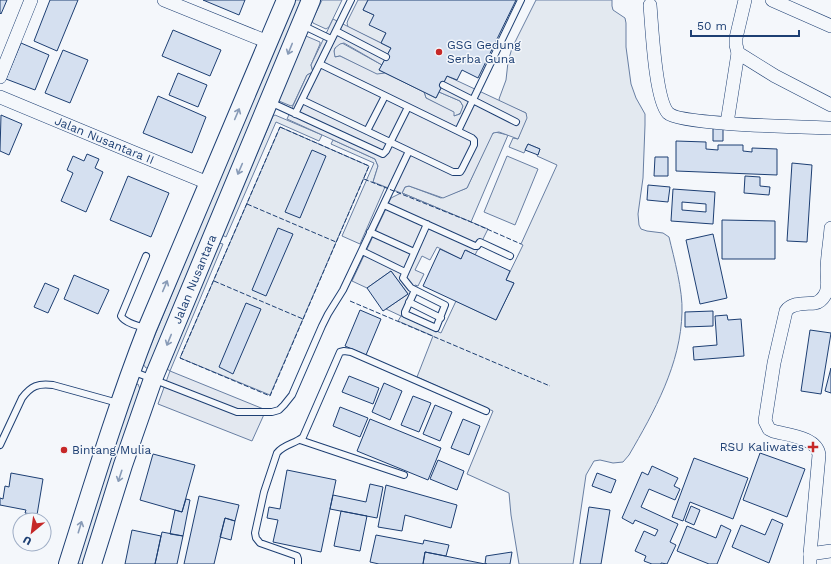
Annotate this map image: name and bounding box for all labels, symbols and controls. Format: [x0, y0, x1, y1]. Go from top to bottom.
scale bar [691, 12, 799, 38]
text: 50 m [697, 19, 727, 33]
place label: GSG Gedung Serba Guna [447, 38, 521, 66]
one-way arrow [286, 42, 293, 54]
marker: GSG Gedung Serba Guna [434, 47, 444, 57]
one-way arrow [234, 108, 241, 120]
street label: Jalan Nusantara II [53, 113, 156, 167]
one-way arrow [236, 162, 243, 174]
street label: Jalan Nusantara [170, 232, 220, 326]
one-way arrow [162, 280, 170, 292]
one-way arrow [164, 334, 172, 346]
place label: RSU Kaliwates [720, 440, 804, 454]
marker: RSU Kaliwates [807, 441, 819, 453]
place label: Bintang Mulia [72, 443, 152, 457]
marker: Bintang Mulia [59, 445, 69, 455]
one-way arrow [115, 469, 123, 481]
north arrow [12, 512, 52, 552]
one-way arrow [77, 520, 84, 533]
text: U [21, 533, 34, 548]

